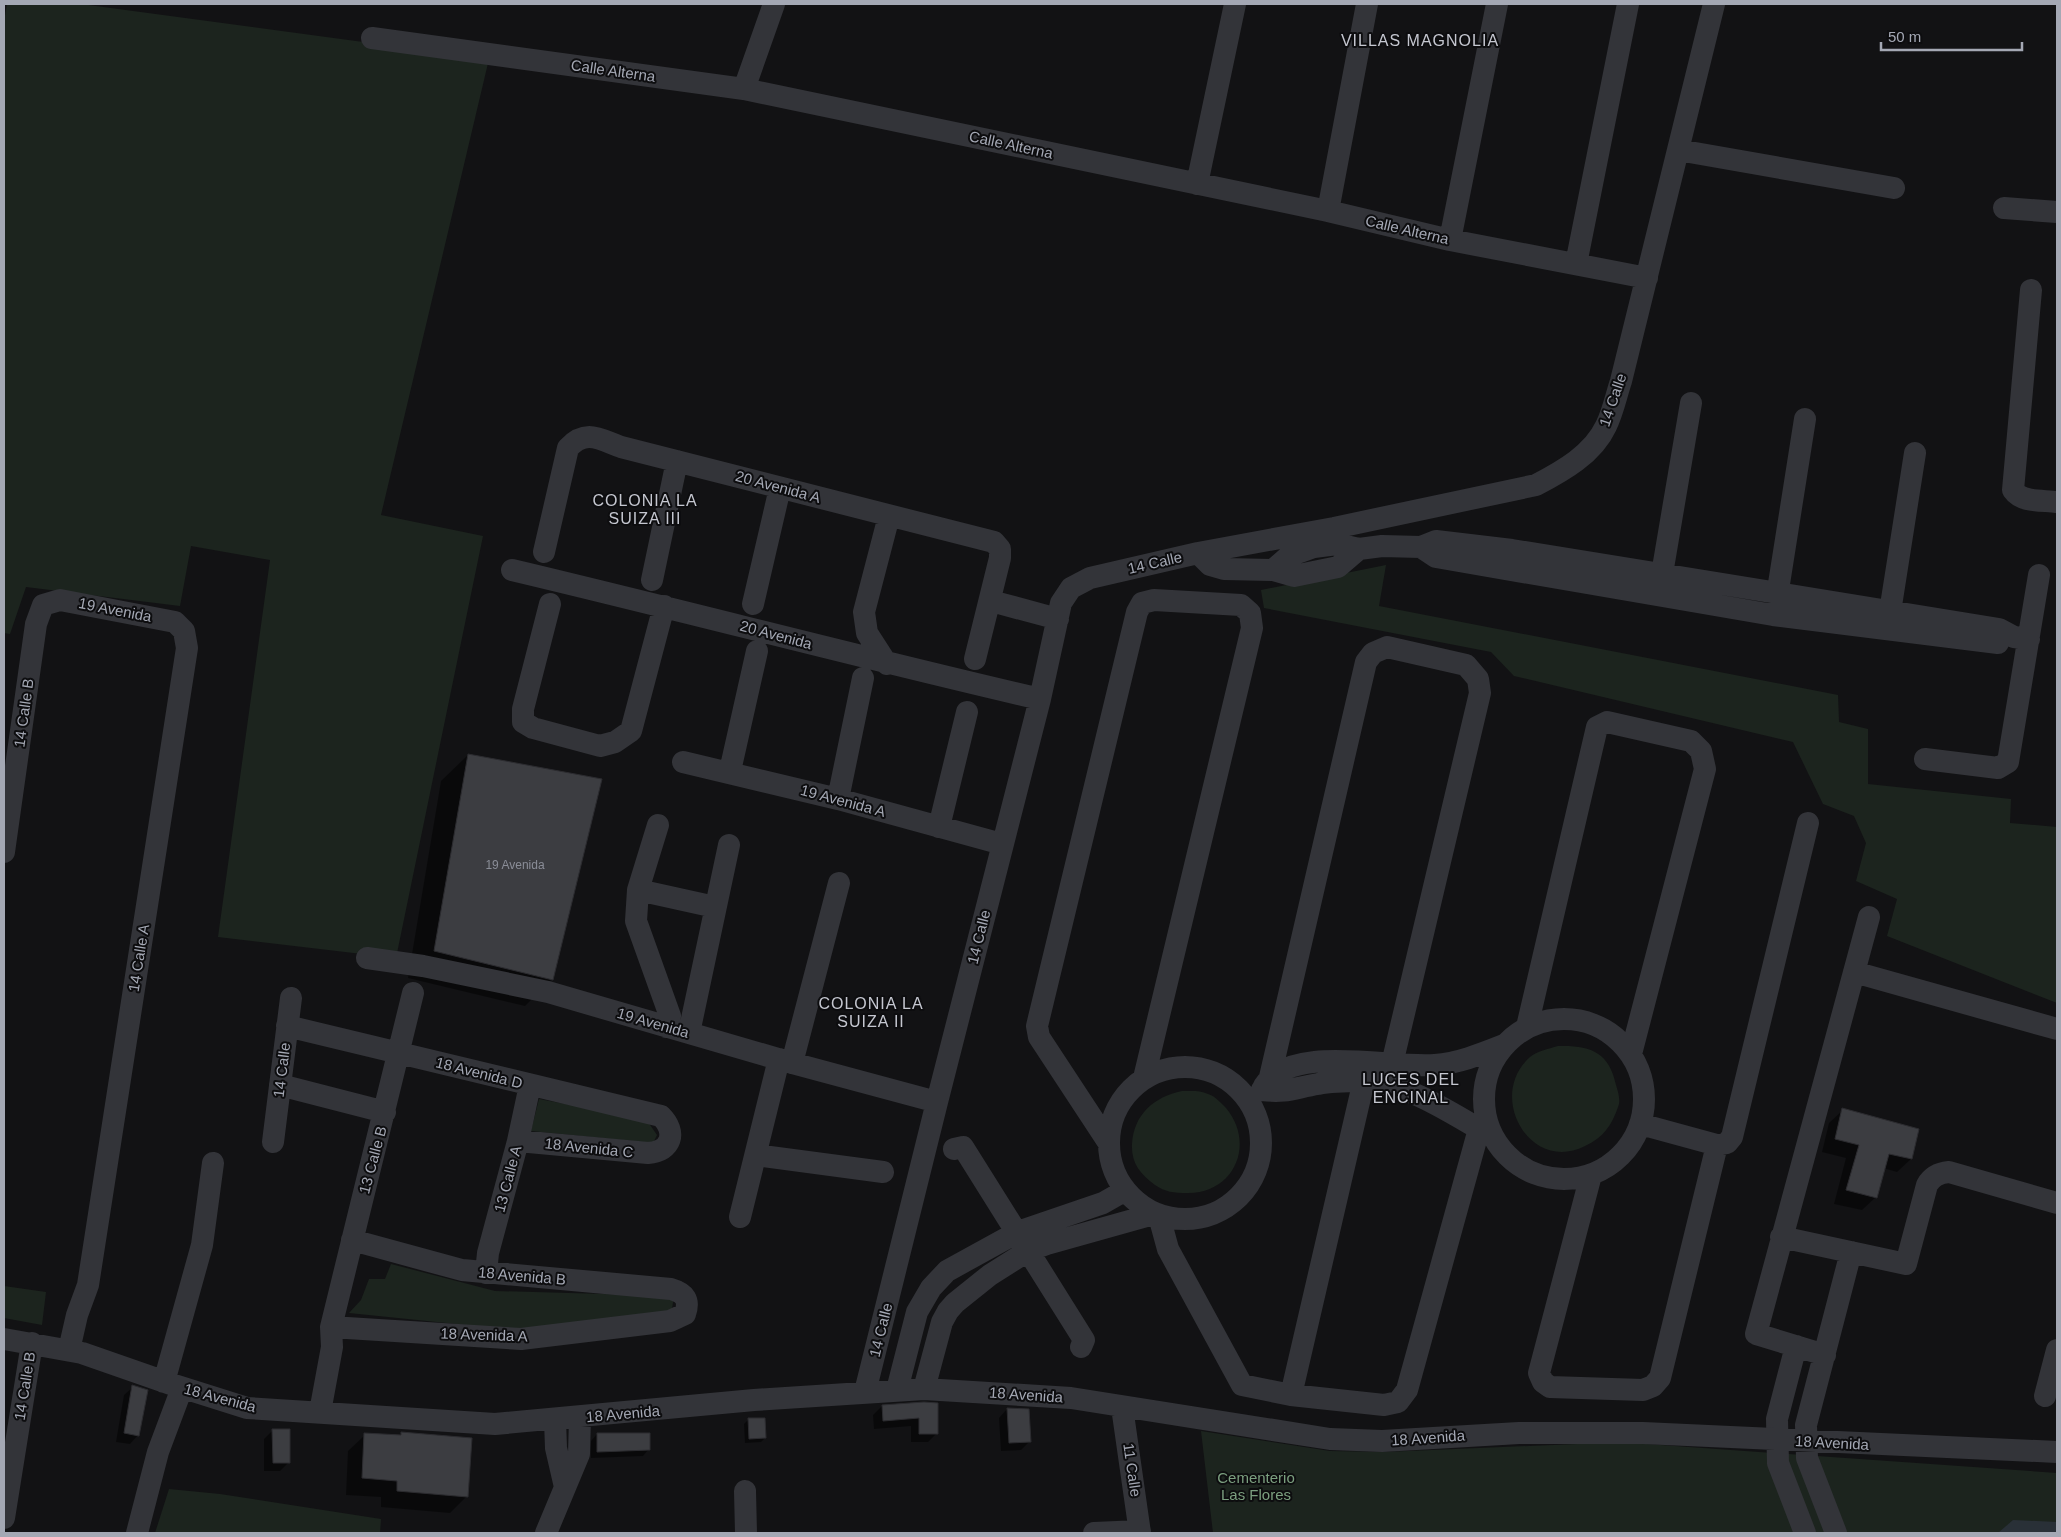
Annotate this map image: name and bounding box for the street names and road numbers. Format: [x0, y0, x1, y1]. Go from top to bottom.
street label: Calle Alterna [570, 56, 657, 85]
street label: Calle Alterna [968, 127, 1055, 162]
street label: Calle Alterna [1364, 212, 1451, 248]
street label: 14 Calle [1596, 371, 1630, 429]
street label: 20 Avenida A [734, 467, 822, 506]
street label: 14 Calle [1126, 548, 1184, 577]
street label: 19 Avenida [77, 594, 154, 625]
street label: 20 Avenida [738, 617, 815, 652]
street label: 14 Calle B [10, 677, 37, 748]
street label: 19 Avenida A [799, 781, 887, 820]
street label: 14 Calle [964, 908, 993, 966]
street label: 14 Calle A [125, 923, 152, 993]
street label: 19 Avenida [615, 1004, 692, 1041]
street label: 14 Calle [270, 1042, 293, 1098]
street label: 18 Avenida D [434, 1054, 524, 1092]
street label: 13 Calle B [355, 1124, 390, 1196]
street label: 18 Avenida C [544, 1134, 634, 1161]
street label: 13 Calle A [490, 1144, 525, 1214]
street label: 18 Avenida B [477, 1263, 567, 1288]
street label: 14 Calle [866, 1301, 895, 1359]
street label: 18 Avenida A [440, 1324, 528, 1345]
street label: 14 Calle B [11, 1350, 38, 1421]
street label: 18 Avenida [182, 1380, 259, 1415]
street label: 18 Avenida [989, 1383, 1064, 1406]
street label: 18 Avenida [585, 1402, 661, 1425]
street label: 18 Avenida [1390, 1426, 1466, 1449]
street label: 18 Avenida [1795, 1432, 1870, 1453]
street label: 11 Calle [1120, 1442, 1145, 1498]

